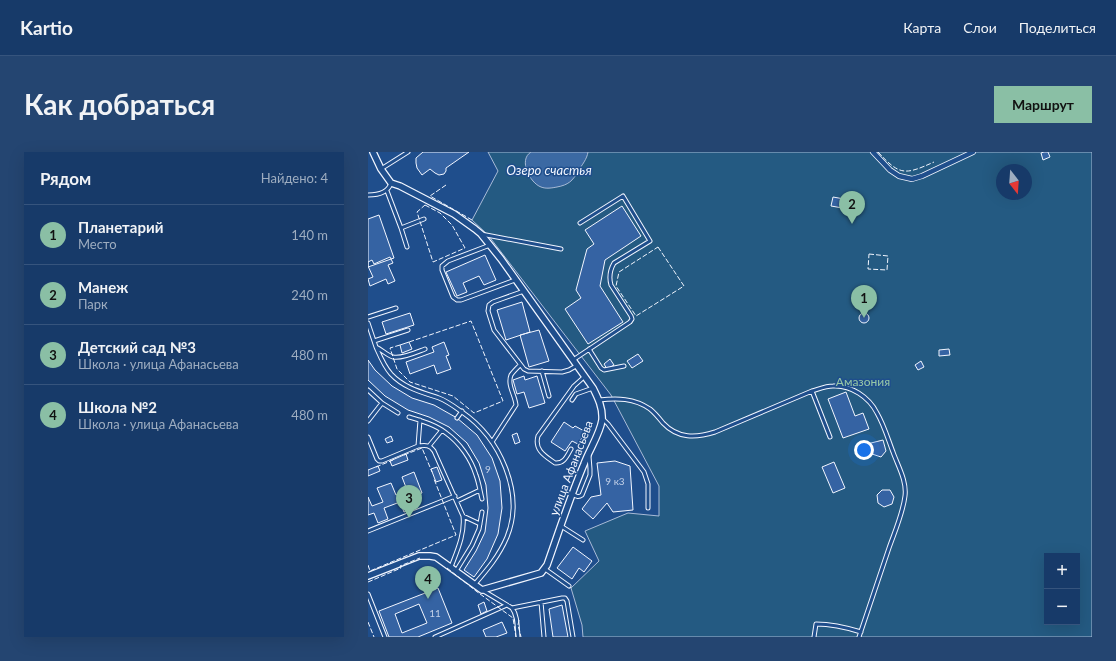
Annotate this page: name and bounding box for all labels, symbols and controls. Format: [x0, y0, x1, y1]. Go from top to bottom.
text: Kartio [20, 16, 73, 39]
text: Карта [903, 19, 941, 36]
text: Слои [963, 19, 997, 36]
text: Поделиться [1019, 19, 1096, 36]
button: Маршрут [994, 86, 1092, 123]
text: Как добраться [24, 87, 215, 121]
water label: Озеро счастья [506, 162, 592, 178]
north arrow [996, 164, 1032, 200]
text: Рядом [40, 168, 91, 189]
text: Найдено: 4 [261, 170, 328, 186]
pin: 2 [839, 191, 865, 224]
text: Планетарий [78, 218, 163, 236]
text: 1 [49, 227, 57, 243]
text: 140 m [291, 227, 328, 243]
text: Место [78, 236, 117, 252]
text: Манеж [78, 278, 128, 296]
pin: 1 [851, 285, 877, 318]
text: 2 [49, 287, 57, 303]
text: 240 m [291, 287, 328, 303]
text: Парк [78, 296, 108, 312]
text: Детский сад №3 [78, 338, 196, 356]
text: 3 [49, 347, 57, 363]
text: 480 m [291, 347, 328, 363]
text: Школа · улица Афанасьева [78, 356, 239, 372]
park label: Амазония [836, 374, 890, 389]
text: Школа №2 [78, 398, 157, 416]
text: 4 [49, 407, 57, 423]
text: 480 m [291, 407, 328, 423]
text: Школа · улица Афанасьева [78, 416, 239, 432]
street label: улица Афанасьева [546, 418, 596, 518]
your location [854, 440, 874, 460]
house number: 9 [485, 463, 491, 475]
house number: 9 к3 [605, 475, 625, 487]
pin: 3 [396, 485, 422, 518]
map controls [1044, 553, 1080, 625]
button: + [1044, 553, 1080, 589]
pin: 4 [415, 566, 441, 599]
button: − [1044, 589, 1080, 625]
house number: 11 [429, 607, 441, 619]

